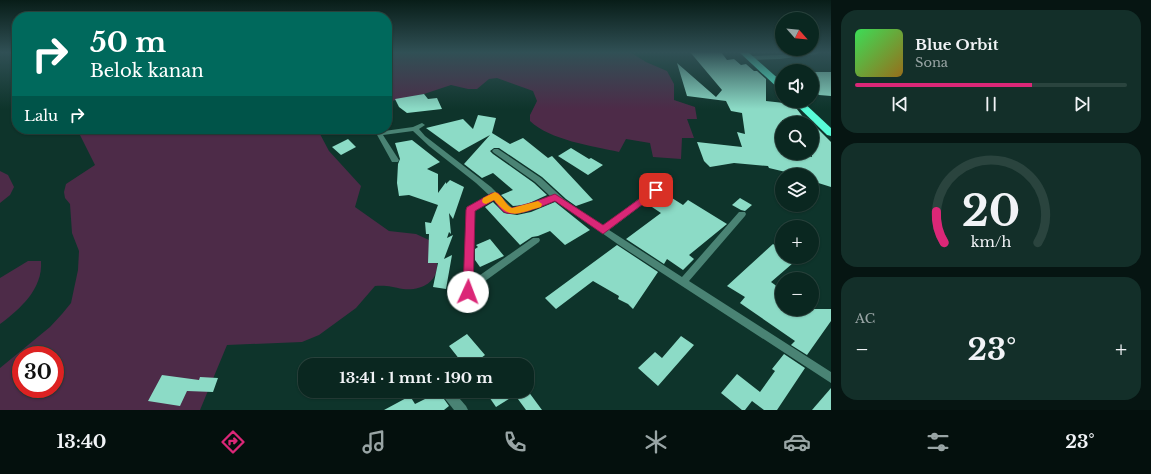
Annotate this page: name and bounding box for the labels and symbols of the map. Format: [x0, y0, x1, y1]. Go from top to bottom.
north arrow [775, 12, 819, 56]
pin [639, 173, 673, 207]
position arrow [447, 271, 489, 313]
speed limit sign: 30 [12, 346, 64, 398]

